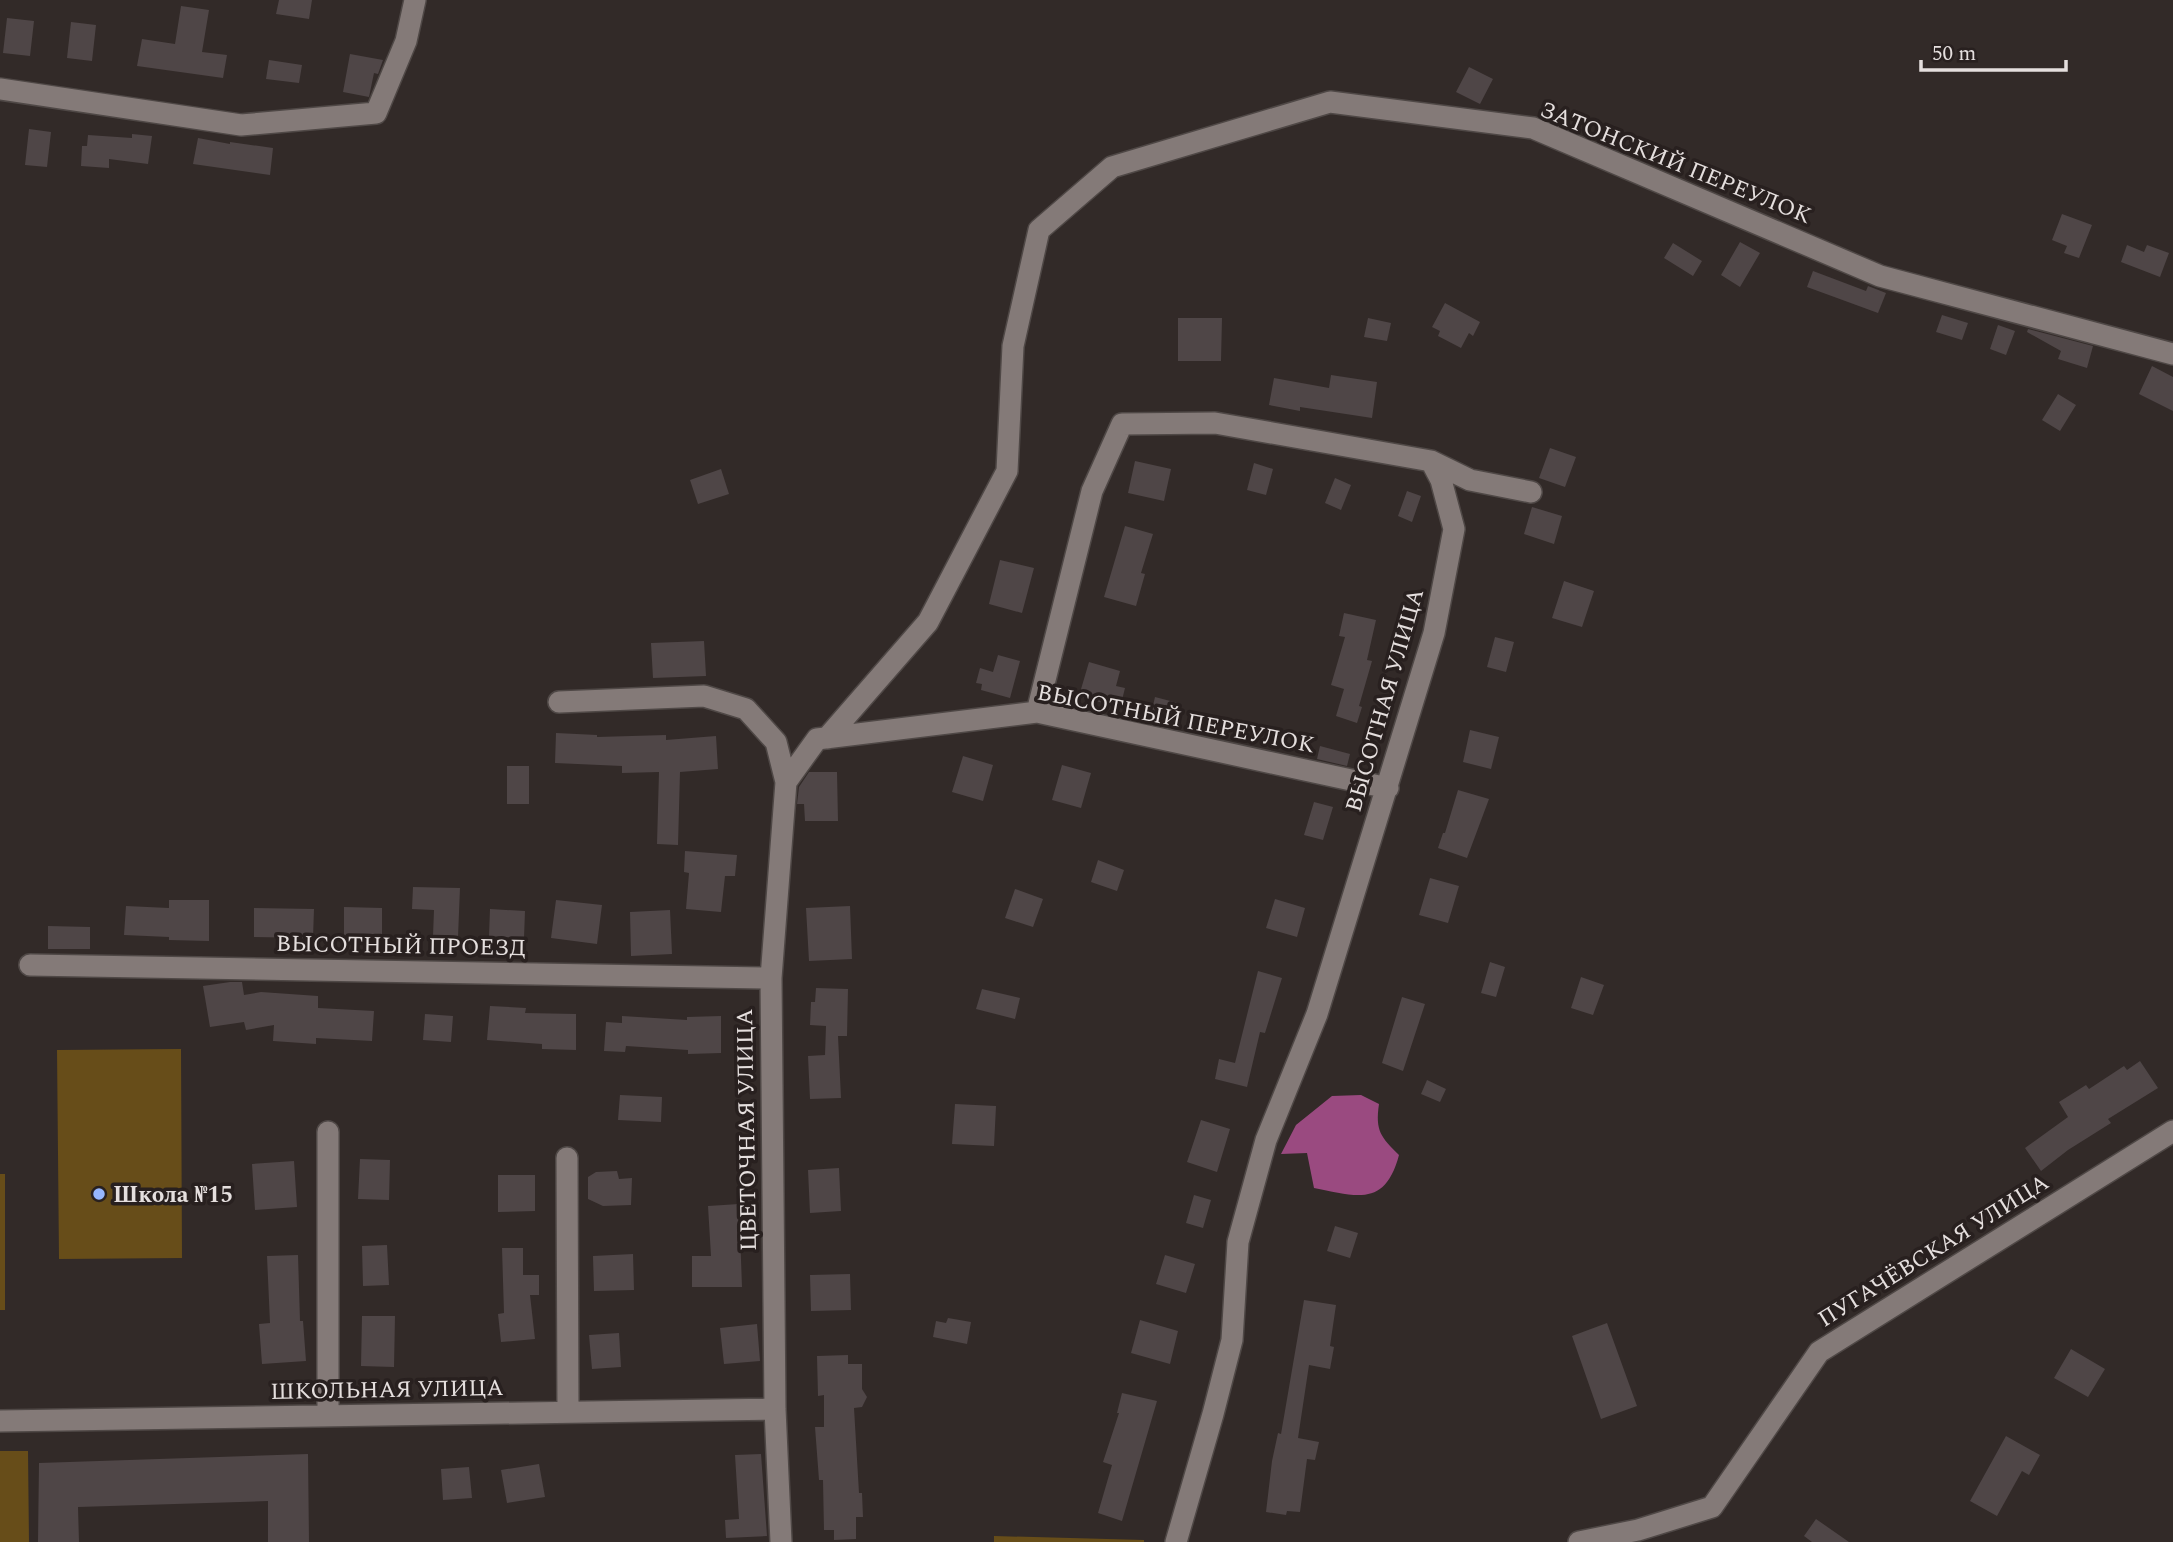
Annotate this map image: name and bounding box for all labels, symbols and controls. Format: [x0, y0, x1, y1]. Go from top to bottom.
scale bar [1921, 28, 2066, 72]
text: 50 m [1932, 38, 1976, 70]
street label: ЗАТОНСКИЙ ПЕРЕУЛОК [1534, 93, 1817, 234]
street label: ВЫСОТНАЯ УЛИЦА [1337, 585, 1434, 816]
street label: ВЫСОТНЫЙ ПЕРЕУЛОК [1034, 675, 1318, 764]
street label: ВЫСОТНЫЙ ПРОЕЗД [276, 927, 526, 966]
street label: ЦВЕТОЧНАЯ УЛИЦА [728, 1008, 767, 1252]
street label: ПУГАЧЁВСКАЯ УЛИЦА [1811, 1166, 2056, 1337]
place label: Школа №15 [113, 1178, 233, 1213]
marker: Школа №15 [91, 1186, 107, 1202]
street label: ШКОЛЬНАЯ УЛИЦА [270, 1371, 504, 1410]

